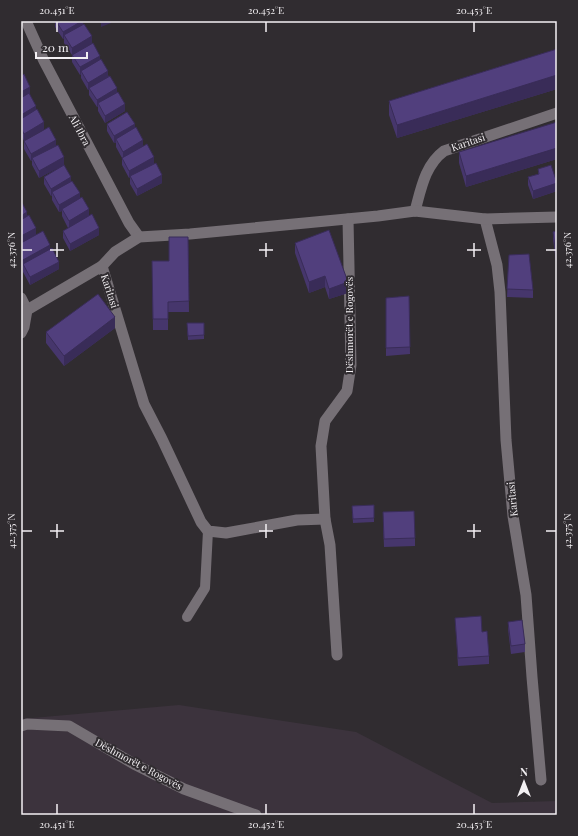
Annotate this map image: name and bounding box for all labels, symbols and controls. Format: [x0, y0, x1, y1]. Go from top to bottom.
text: 20.451°E [39, 3, 75, 17]
text: 20.452°E [248, 3, 284, 17]
text: 20.453°E [456, 3, 492, 17]
scale bar [36, 34, 87, 60]
text: 20 m [42, 39, 69, 55]
street label: Ali Ibra [66, 111, 94, 148]
street label: Karitasi [449, 130, 487, 154]
text: 42.376°N [4, 232, 18, 268]
text: 42.376°N [560, 232, 574, 268]
street label: Karitasi [98, 272, 122, 310]
street label: Dëshmorët e Rogovës [342, 277, 356, 373]
street label: Karitasi [503, 481, 521, 517]
text: 42.375°N [4, 513, 18, 549]
text: 42.375°N [560, 513, 574, 549]
street label: Dëshmorët e Rogovës [93, 735, 185, 793]
north arrow [504, 762, 544, 802]
text: N [520, 764, 528, 779]
text: 20.451°E [39, 817, 75, 831]
text: 20.452°E [248, 817, 284, 831]
text: 20.453°E [456, 817, 492, 831]

